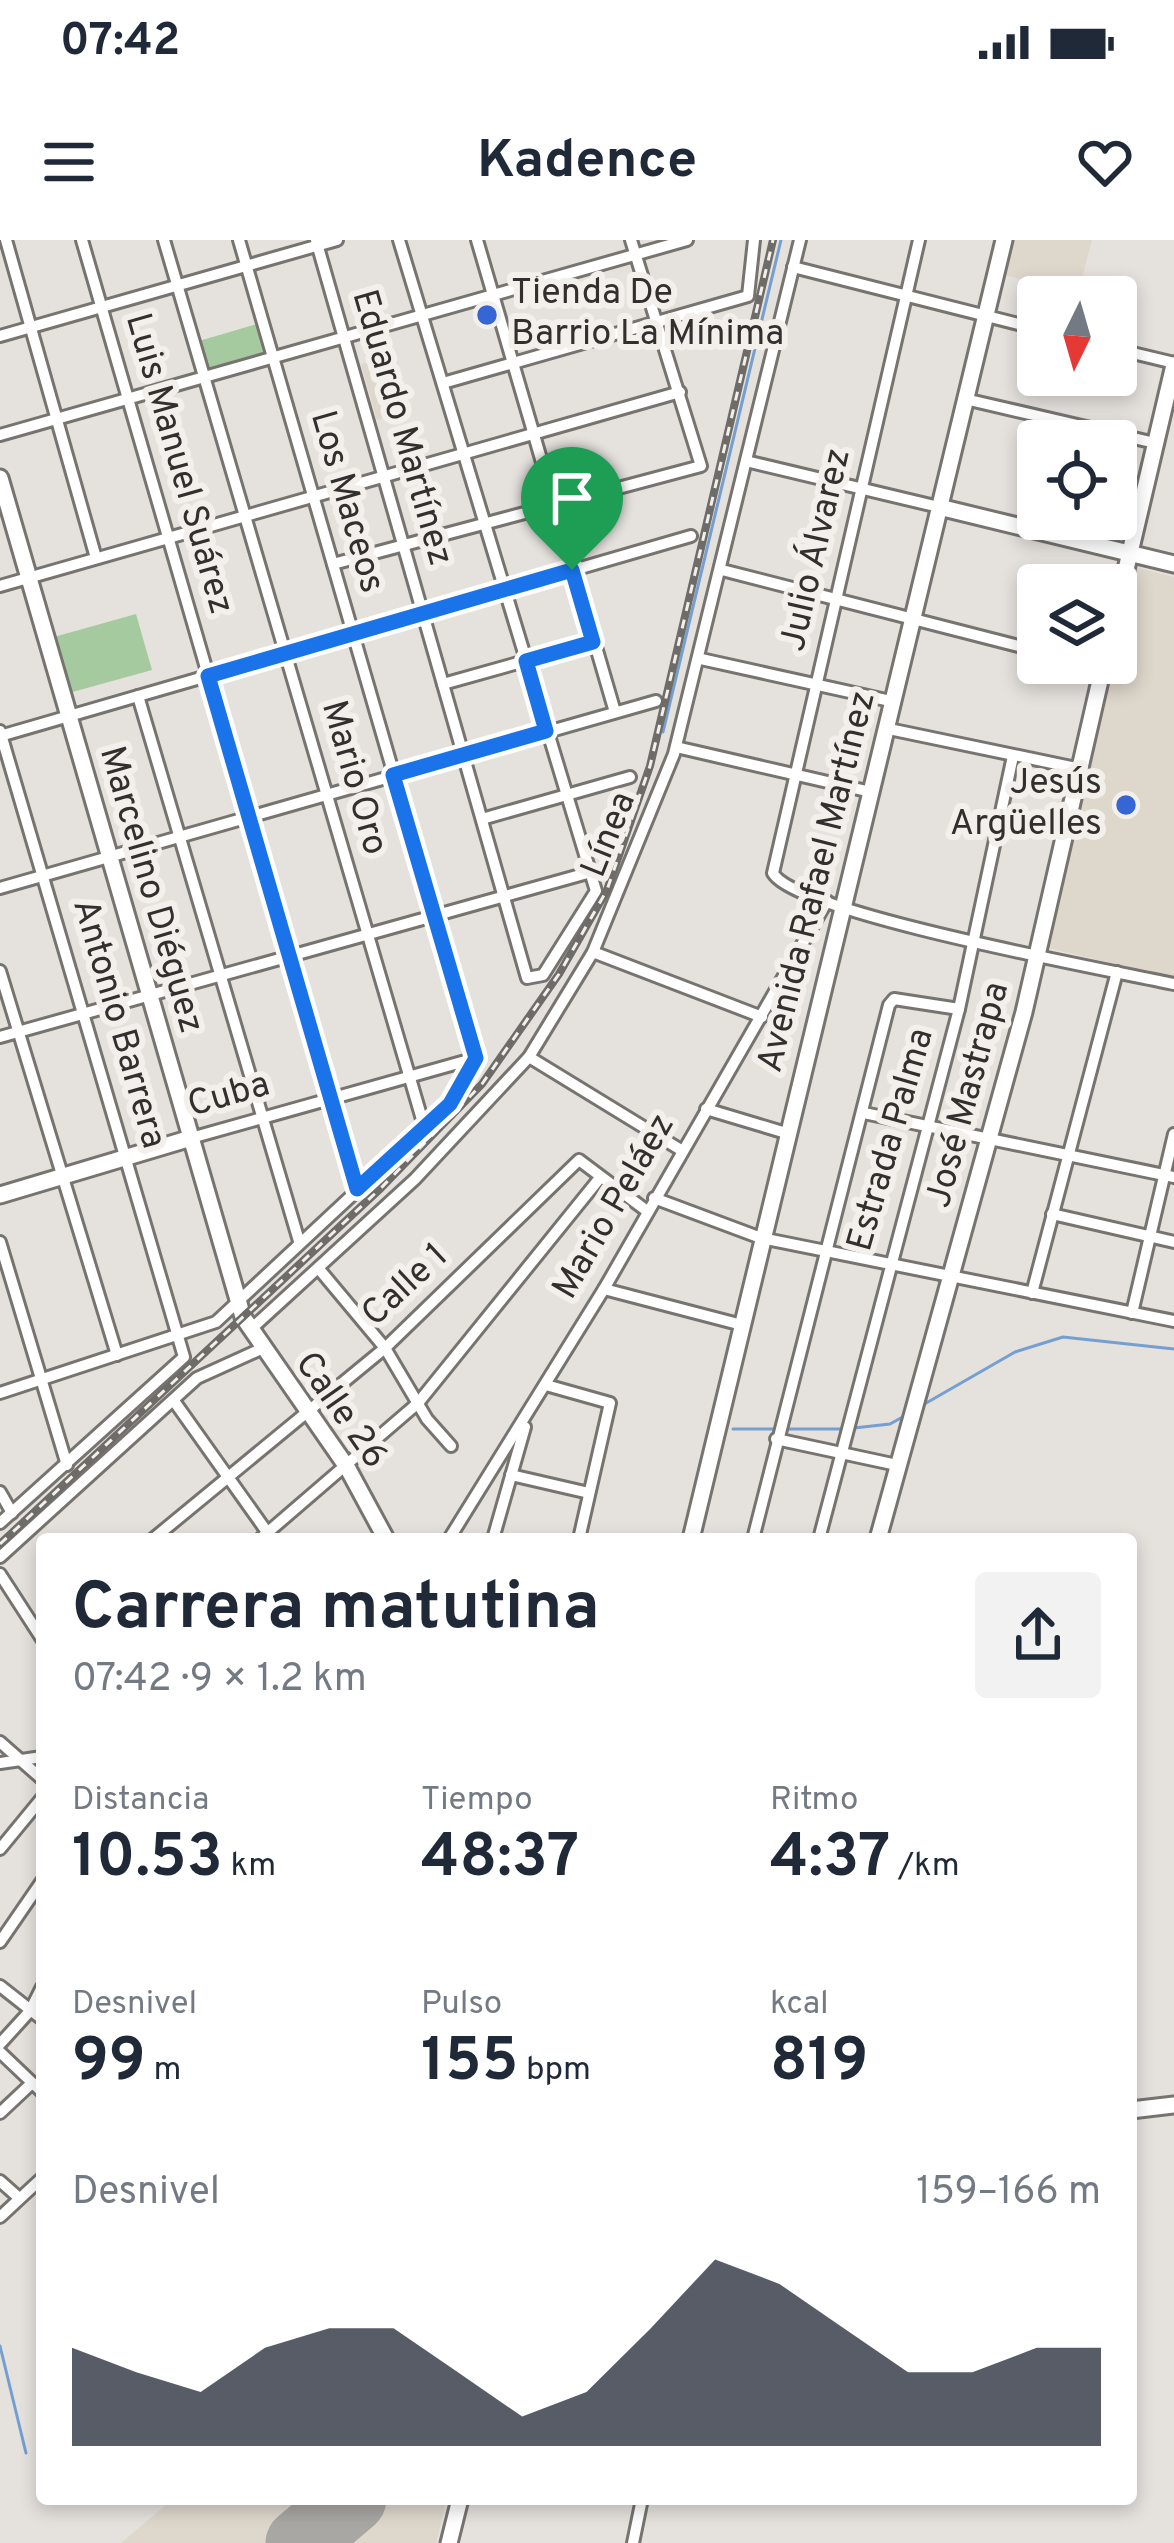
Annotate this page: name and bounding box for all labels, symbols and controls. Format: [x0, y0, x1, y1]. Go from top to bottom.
text: 07:42 [60, 14, 180, 71]
text: Kadence [477, 128, 697, 197]
icon: menu [36, 129, 102, 195]
icon: heart [1072, 129, 1138, 195]
place label: Tienda De Barrio La Mínima [511, 271, 784, 358]
north arrow [1017, 276, 1137, 396]
map controls [1017, 276, 1137, 684]
street label: Eduardo Martínez [340, 285, 462, 571]
marker: Tienda De Barrio La Mínima [474, 302, 500, 328]
street label: Luis Manuel Suárez [113, 308, 243, 620]
street label: Los Maceos [298, 406, 394, 598]
button: locate [1017, 420, 1137, 540]
street label: Julio Álvarez [769, 444, 863, 656]
pin [521, 447, 623, 570]
icon: arrive [539, 465, 605, 531]
button: layers [1017, 564, 1137, 684]
street label: Avenida Rafael Martínez [748, 687, 888, 1077]
street label: Mario Oro [309, 696, 397, 860]
street label: Marcelino Diéguez [87, 741, 213, 1039]
place label: Jesús Argüelles [950, 761, 1102, 848]
street label: Línea [572, 785, 648, 885]
marker: Jesús Argüelles [1113, 792, 1139, 818]
street label: Antonio Barrera [60, 894, 176, 1154]
street label: José Mastrapa [917, 977, 1021, 1213]
street label: Estrada Palma [838, 1023, 946, 1257]
street label: Cuba [183, 1062, 275, 1130]
street label: Mario Peláez [543, 1106, 687, 1308]
street label: Calle 1 [353, 1234, 459, 1338]
street label: Calle 26 [283, 1344, 397, 1478]
text: Carrera matutina [72, 1569, 599, 1652]
button: share [975, 1572, 1101, 1698]
text: 07:42 · 9 × 1.2 km [72, 1656, 367, 1705]
text: Distancia [72, 1780, 209, 1822]
text: Tiempo [421, 1780, 533, 1822]
text: Ritmo [770, 1780, 858, 1822]
text: 10.53 [72, 1822, 223, 1898]
text: 48:37 [421, 1822, 579, 1898]
text: 4:37 [770, 1822, 890, 1898]
text: km [223, 1846, 276, 1888]
text: /km [890, 1846, 960, 1888]
text: Desnivel [72, 1984, 197, 2026]
text: Pulso [421, 1984, 502, 2026]
text: kcal [770, 1984, 829, 2026]
text: 99 [72, 2026, 146, 2102]
text: 155 [421, 2026, 518, 2102]
text: 819 [770, 2026, 869, 2102]
text: m [146, 2050, 181, 2092]
text: bpm [518, 2050, 591, 2092]
text: Desnivel [72, 2169, 220, 2218]
text: 159–166 m [916, 2169, 1101, 2218]

